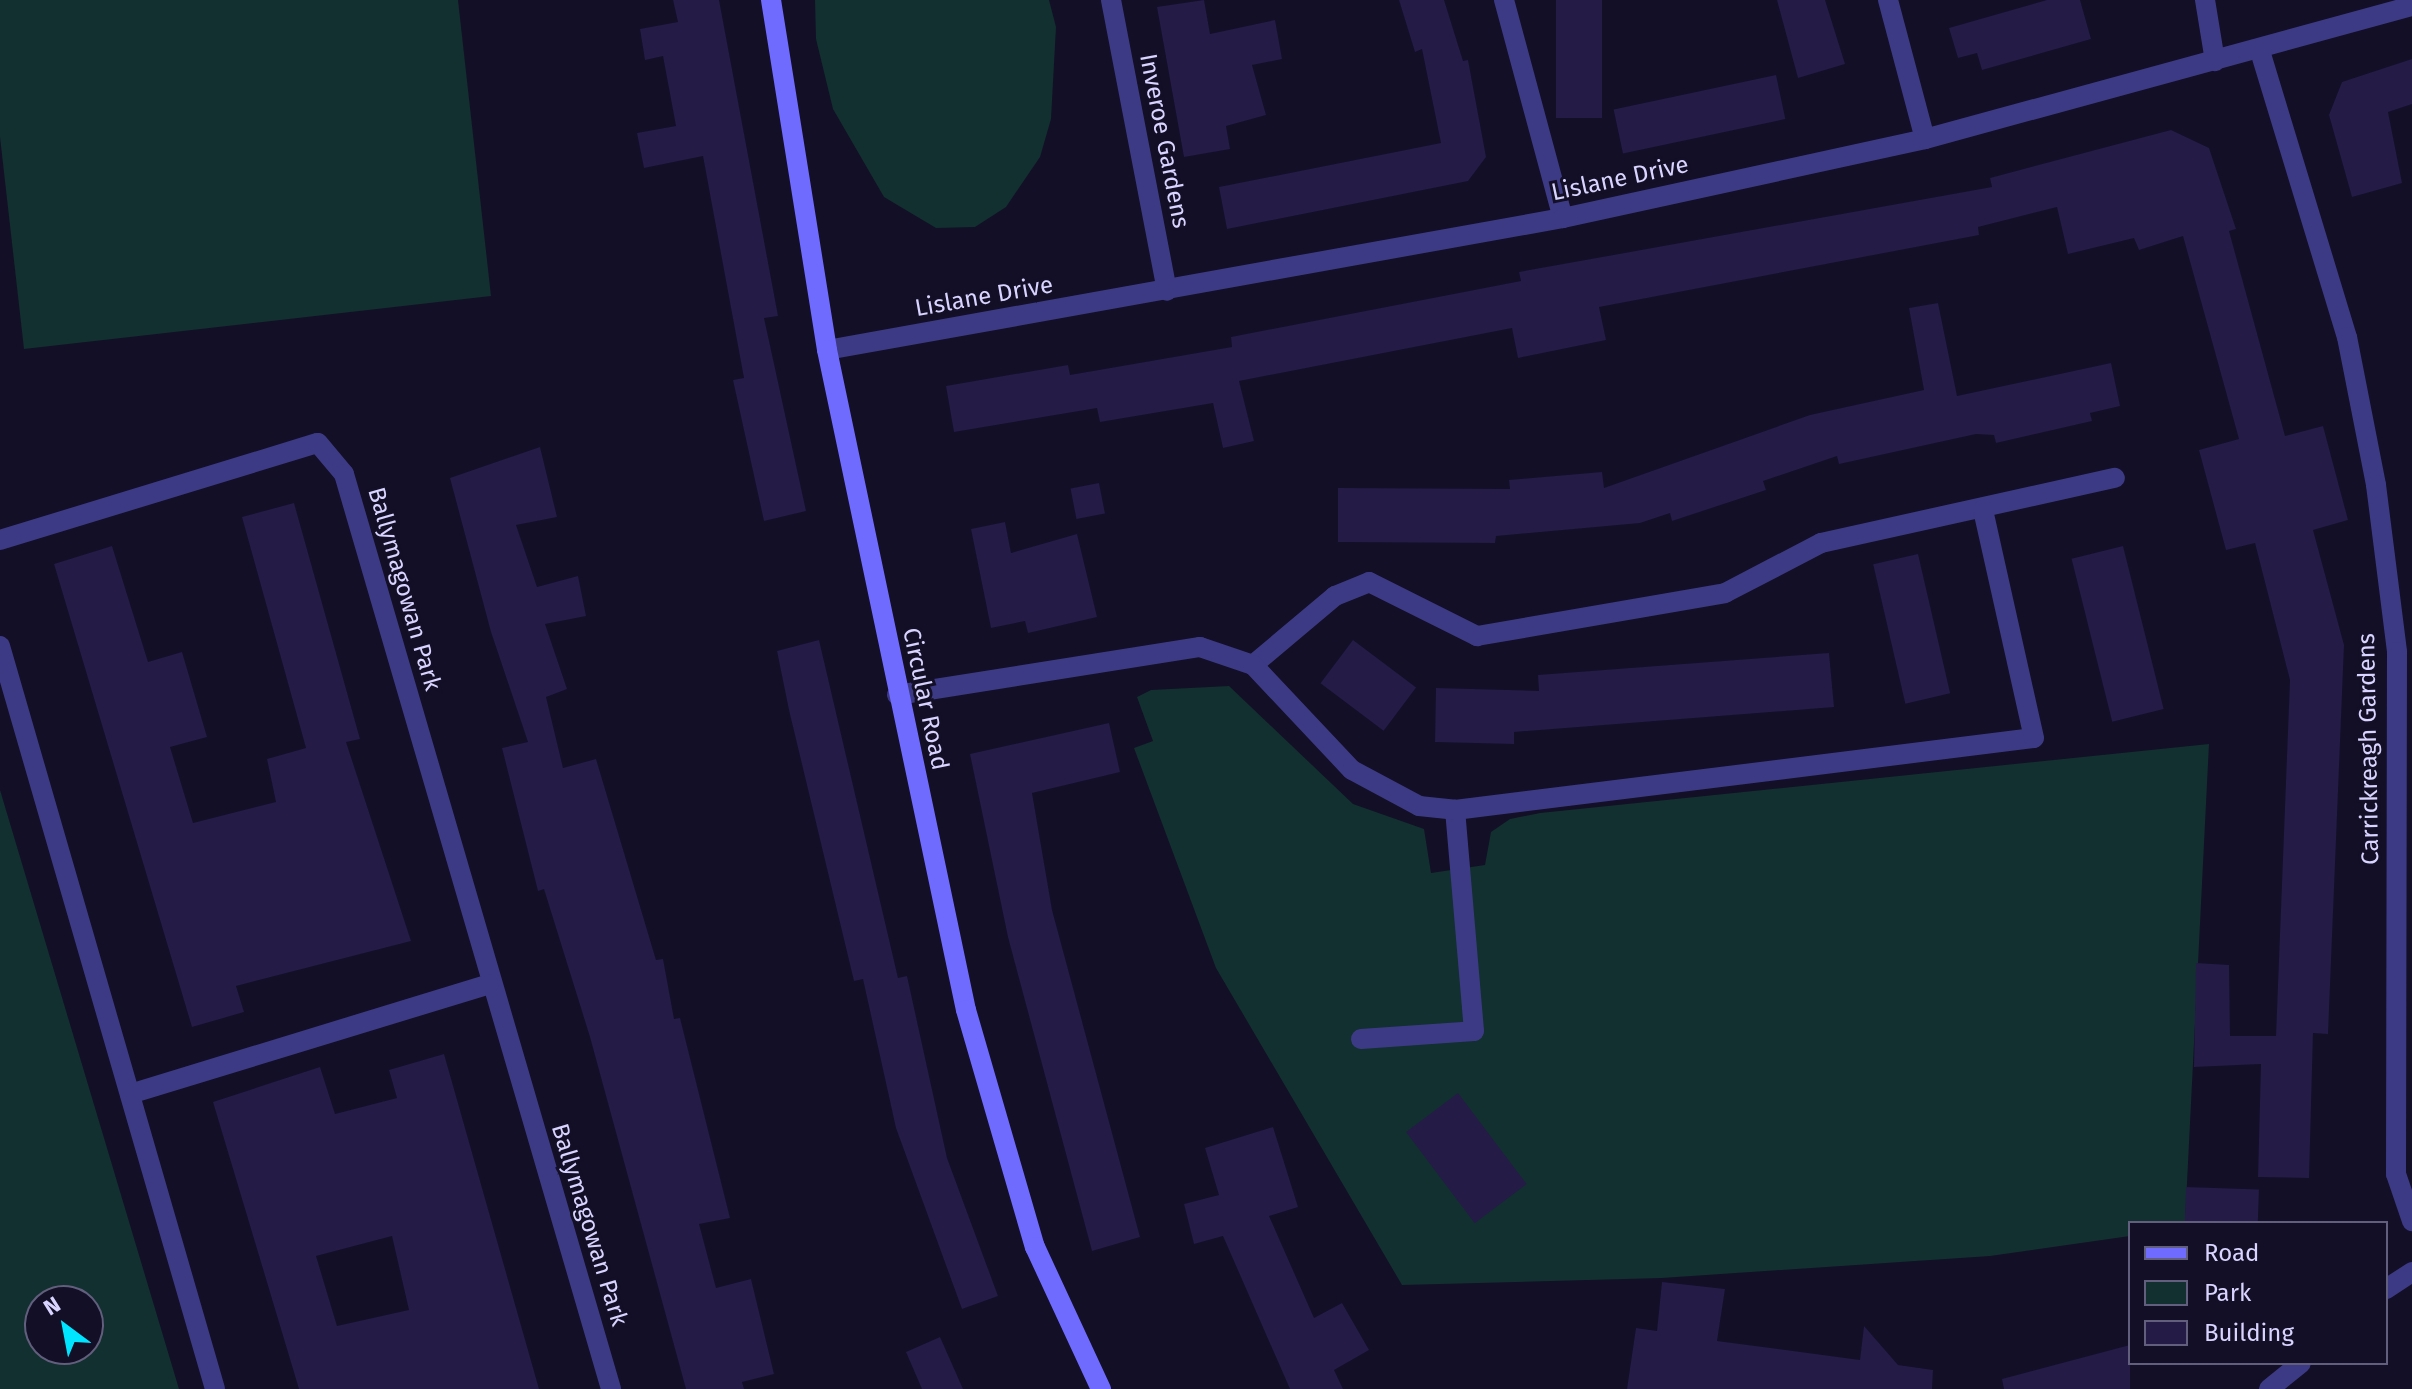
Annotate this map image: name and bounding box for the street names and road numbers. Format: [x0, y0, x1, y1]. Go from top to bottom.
street label: Inveroe Gardens [1133, 51, 1195, 231]
street label: Lislane Drive [1549, 150, 1691, 208]
street label: Lislane Drive [913, 271, 1055, 323]
street label: Ballymagowan Park [361, 484, 447, 694]
street label: Circular Road [896, 625, 954, 773]
street label: Carrickreagh Gardens [2353, 633, 2385, 865]
street label: Ballymagowan Park [545, 1120, 633, 1330]

